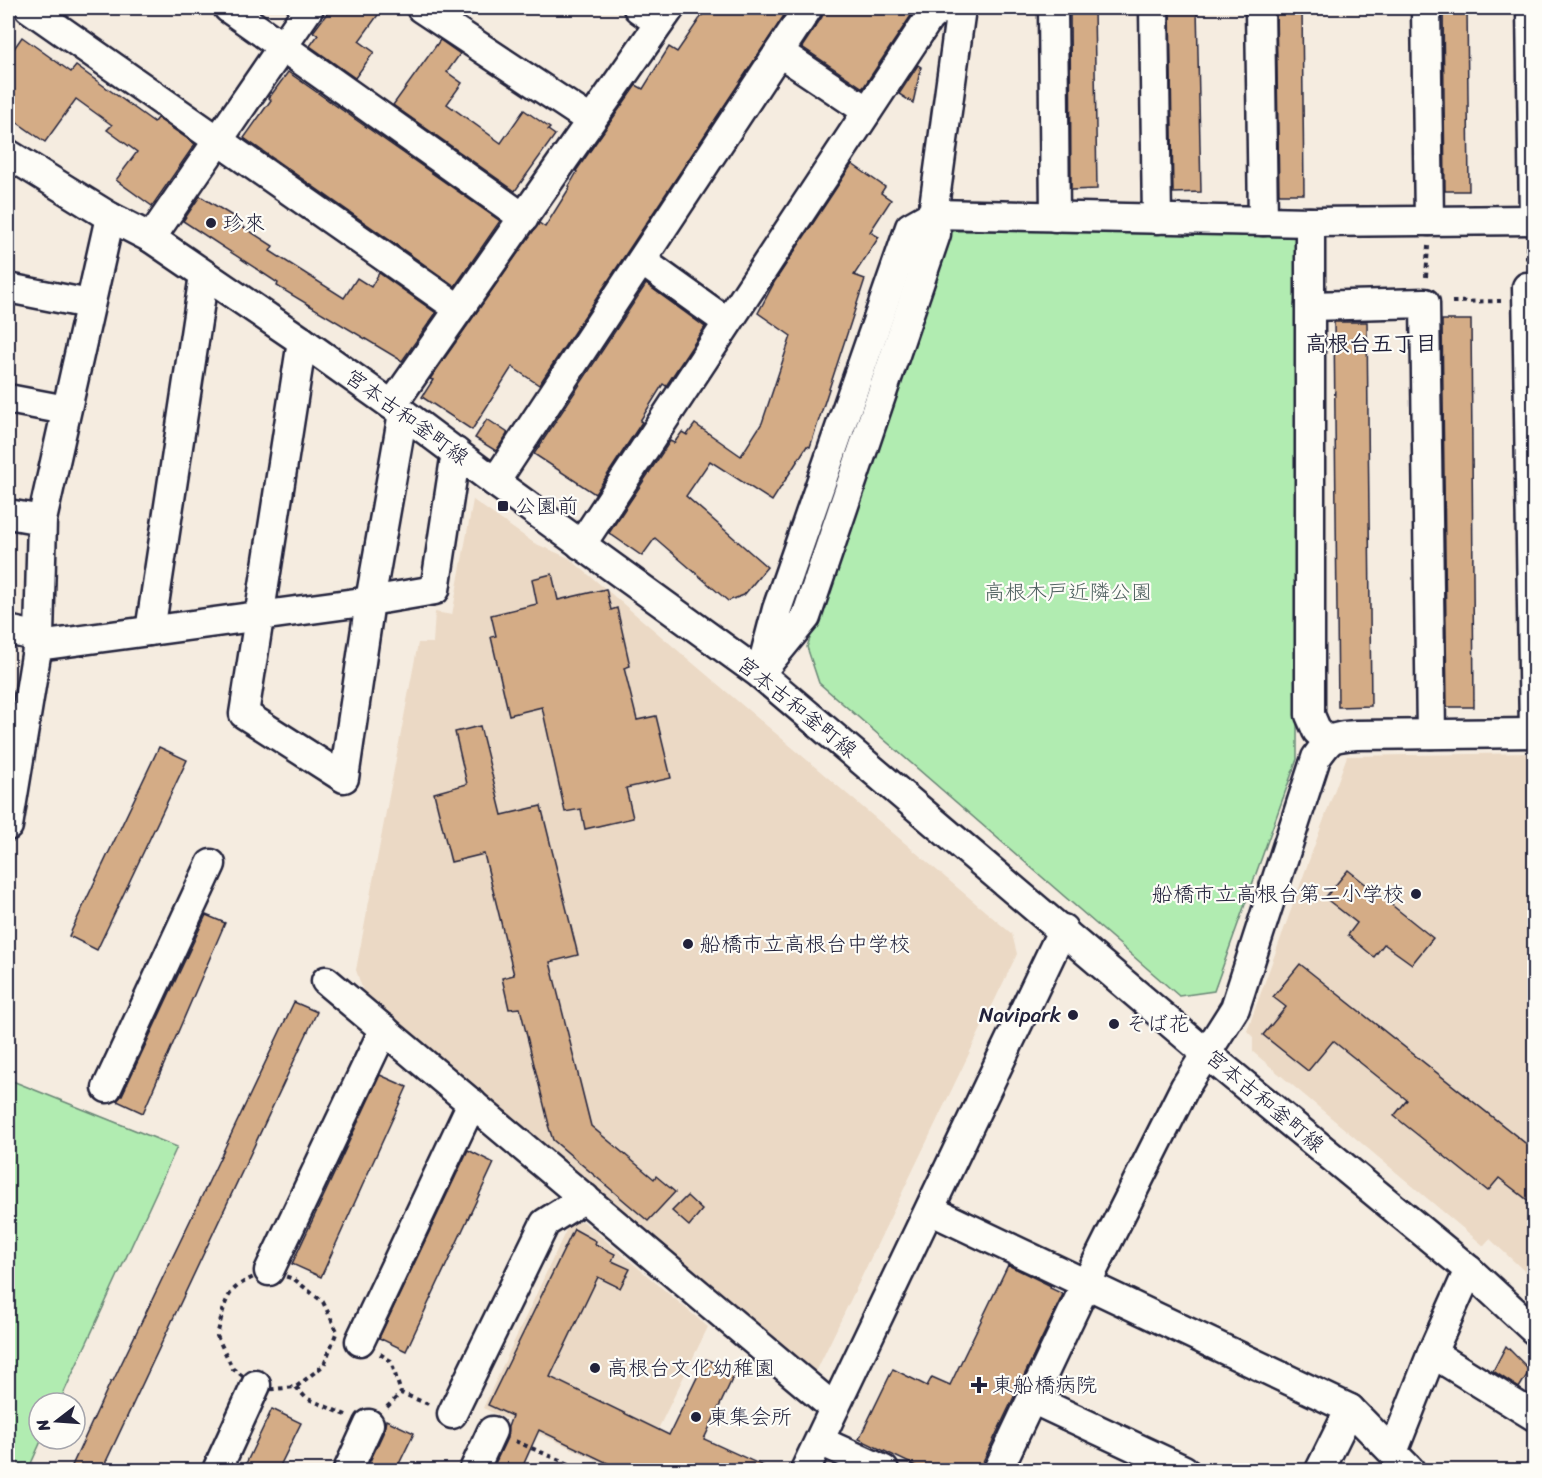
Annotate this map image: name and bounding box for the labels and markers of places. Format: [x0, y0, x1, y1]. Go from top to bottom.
place label: 珍來 [223, 204, 265, 242]
marker: 珍來 [204, 216, 218, 230]
place label: 公園前 [515, 487, 578, 525]
marker: 公園前 [496, 499, 510, 513]
place label: 船橋市立高根台第二小学校 [1152, 875, 1404, 913]
marker: 船橋市立高根台第二小学校 [1409, 887, 1423, 901]
place label: 船橋市立高根台中学校 [700, 925, 910, 963]
marker: 船橋市立高根台中学校 [681, 937, 695, 951]
place label: Navipark [979, 996, 1062, 1034]
place label: そば花 [1126, 1005, 1189, 1043]
marker: Navipark [1066, 1008, 1080, 1022]
marker: そば花 [1107, 1017, 1121, 1031]
place label: 高根台文化幼稚園 [607, 1349, 775, 1387]
marker: 高根台文化幼稚園 [588, 1361, 602, 1375]
place label: 東船橋病院 [992, 1366, 1097, 1404]
marker: 東船橋病院 [970, 1376, 988, 1394]
place label: 東集会所 [708, 1398, 792, 1436]
marker: 東集会所 [689, 1410, 703, 1424]

